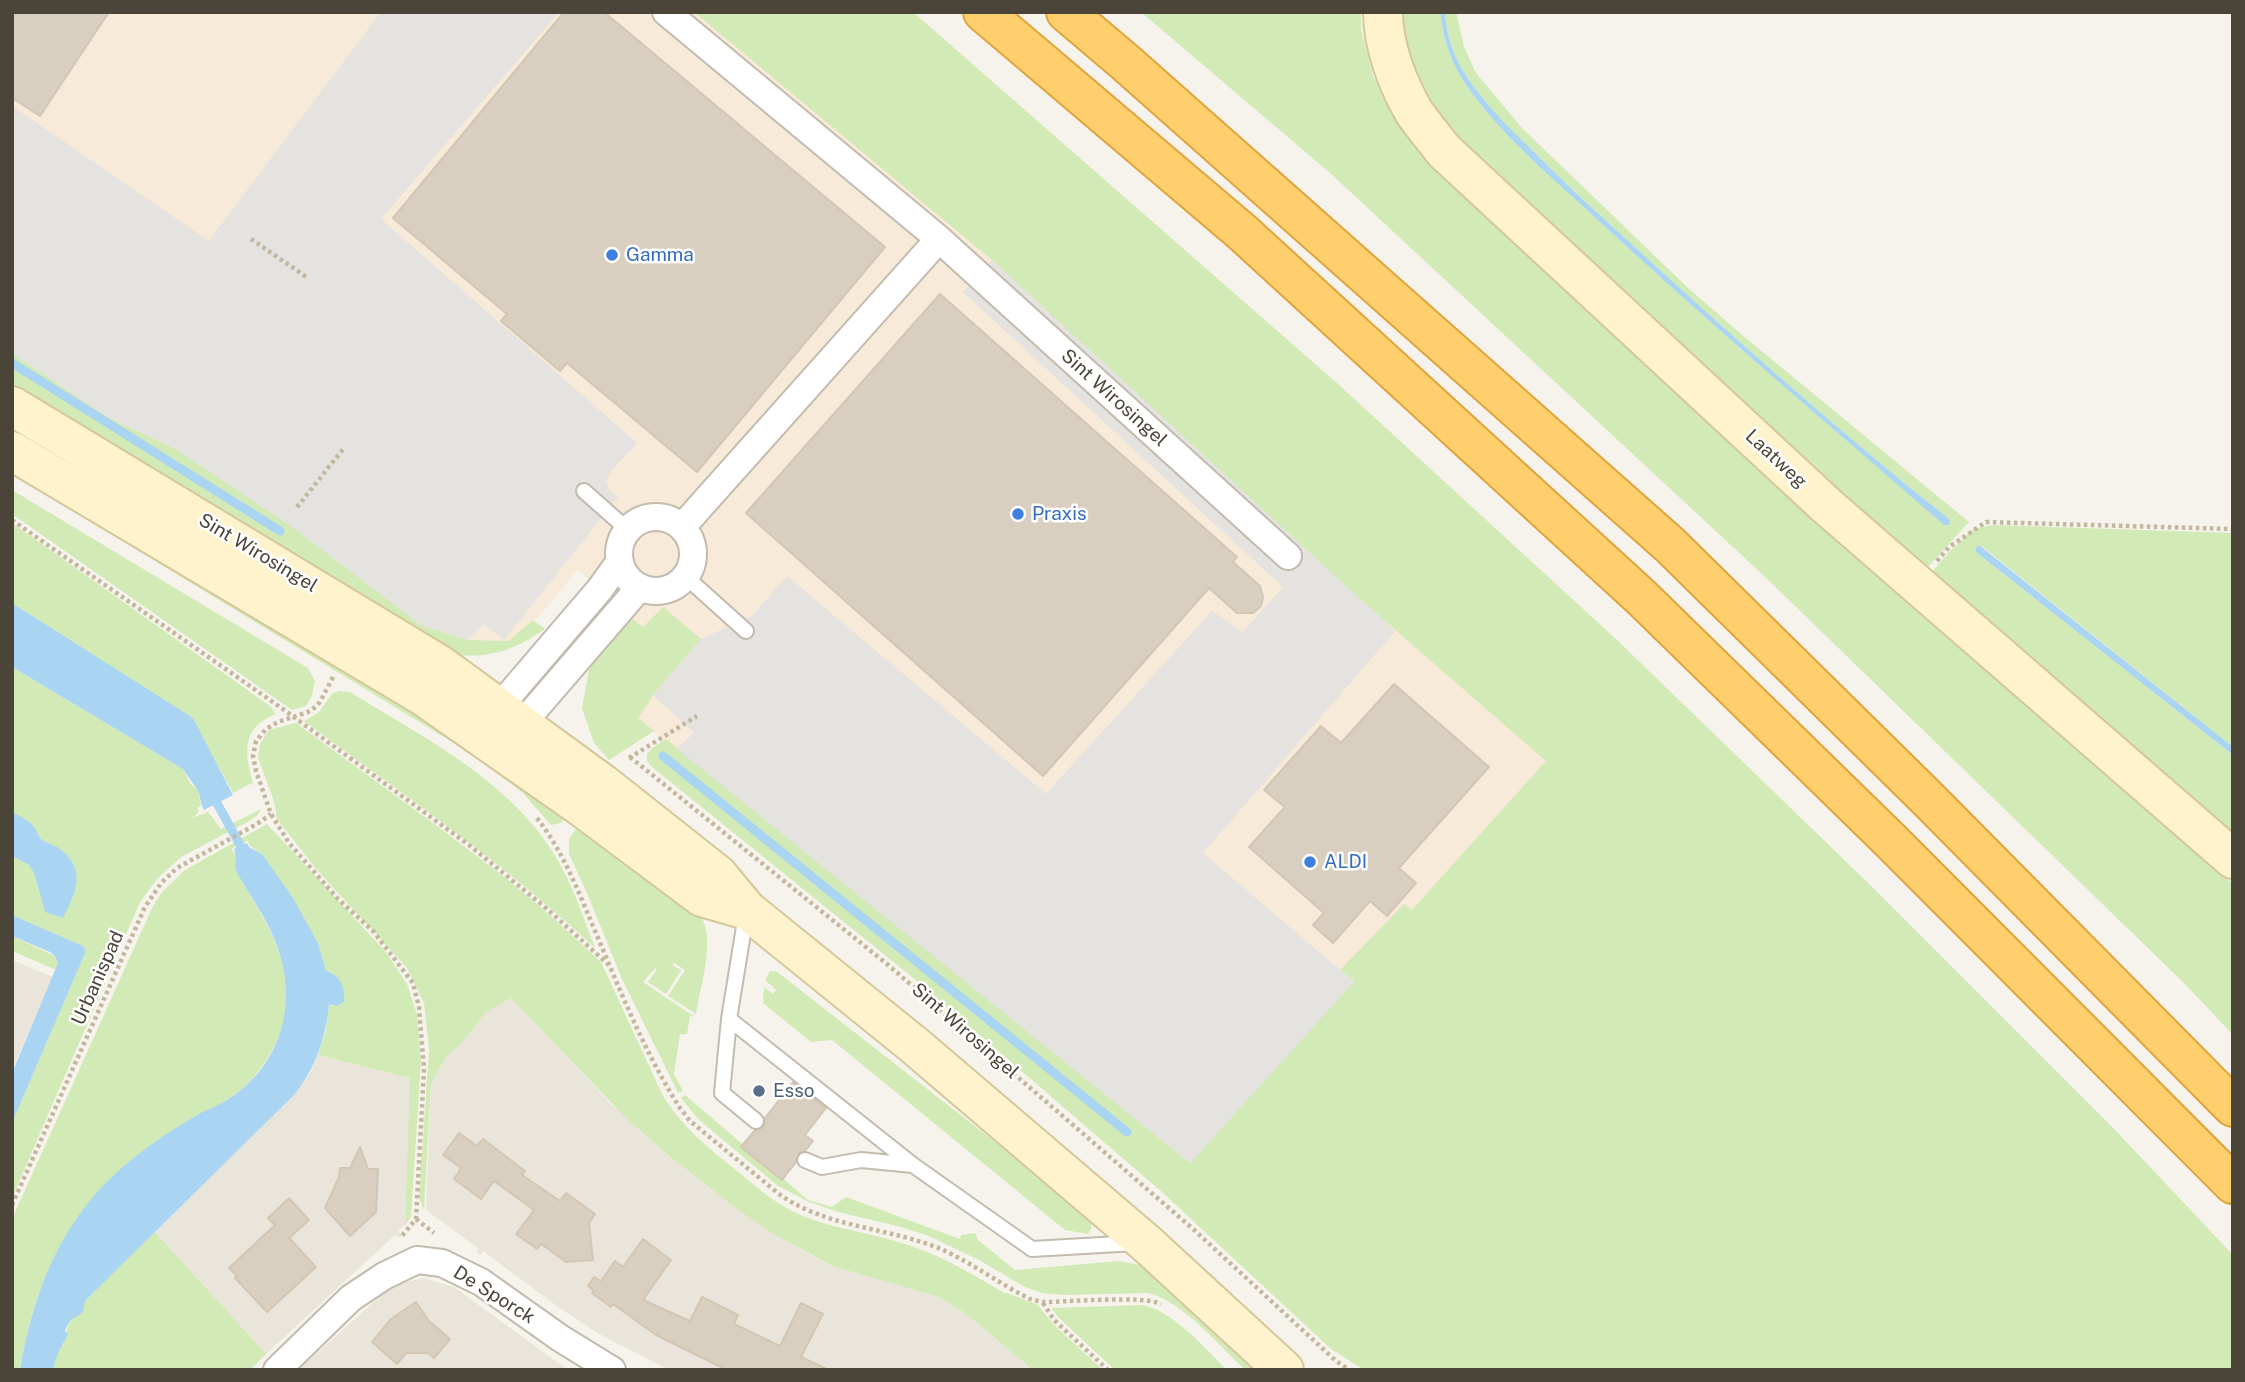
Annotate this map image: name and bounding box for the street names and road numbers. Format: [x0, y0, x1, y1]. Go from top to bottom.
street label: Sint Wirosingel [1056, 345, 1172, 451]
street label: Laatweg [1741, 425, 1811, 493]
street label: Sint Wirosingel [195, 509, 321, 597]
street label: Urbanispad [67, 927, 129, 1029]
street label: Sint Wirosingel [907, 978, 1023, 1084]
street label: De Sporck [449, 1261, 539, 1329]

